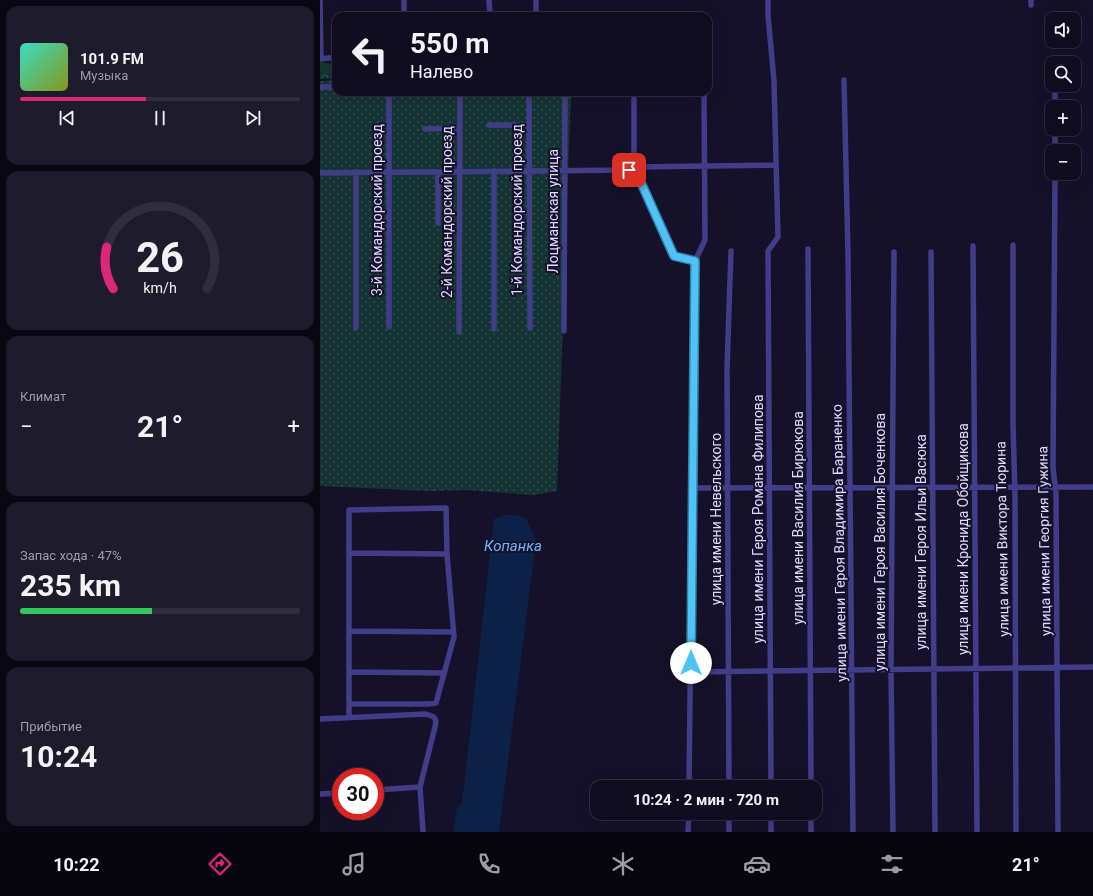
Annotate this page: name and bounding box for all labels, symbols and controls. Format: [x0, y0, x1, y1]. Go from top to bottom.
map controls [1045, 12, 1081, 180]
button: sound [1045, 12, 1081, 48]
text: 550 m [410, 27, 489, 60]
icon: left [344, 28, 396, 80]
text: 101.9 FM [80, 50, 144, 68]
button: search [1045, 56, 1081, 92]
text: Налево [410, 61, 473, 82]
text: Музыка [80, 68, 128, 83]
button: + [1045, 100, 1081, 136]
icon: previous [56, 107, 78, 129]
icon: pause [149, 107, 171, 129]
icon: next [242, 107, 264, 129]
street label: 3-й Командорский проезд [369, 124, 385, 296]
street label: 1-й Командорский проезд [509, 124, 525, 296]
street label: 2-й Командорский проезд [439, 126, 455, 298]
button: − [1045, 144, 1081, 180]
street label: Лоцманская улица [545, 149, 561, 273]
pin [612, 153, 646, 187]
icon: arrive [618, 159, 640, 181]
text: 26 [136, 233, 184, 282]
text: km/h [143, 279, 177, 295]
text: Климат [20, 389, 66, 404]
street label: улица имени Героя Романа Филипова [750, 395, 766, 643]
street label: улица имени Героя Владимира Бараненко [829, 404, 849, 682]
text: 21° [137, 409, 183, 444]
street label: улица имени Василия Бирюкова [790, 411, 806, 625]
street label: улица имени Героя Василия Боченкова [872, 413, 888, 671]
text: − [20, 414, 33, 439]
text: + [288, 414, 300, 439]
street label: улица имени Кронида Обойщикова [955, 423, 971, 655]
street label: улица имени Невельского [708, 433, 724, 605]
street label: улица имени Героя Ильи Васюка [913, 434, 929, 650]
street label: улица имени Виктора Тюрина [992, 441, 1012, 637]
street label: улица имени Георгия Гужина [1034, 446, 1054, 636]
water label: Копанка [484, 537, 542, 555]
text: Запас хода · 47% [20, 548, 122, 563]
text: 235 km [20, 568, 121, 603]
position arrow [670, 642, 712, 684]
text: Прибытие [20, 719, 82, 734]
text: 10:24 [20, 739, 97, 774]
speed limit sign: 30 [332, 768, 384, 820]
text: 10:24 · 2 мин · 720 m [633, 791, 779, 809]
icon: directions [206, 850, 234, 878]
icon: music [340, 850, 368, 878]
icon: phone [475, 850, 503, 878]
icon: climate [609, 850, 637, 878]
icon: car [743, 850, 771, 878]
icon: filters [878, 850, 906, 878]
text: 10:22 [53, 854, 100, 875]
text: 21° [1012, 854, 1040, 875]

